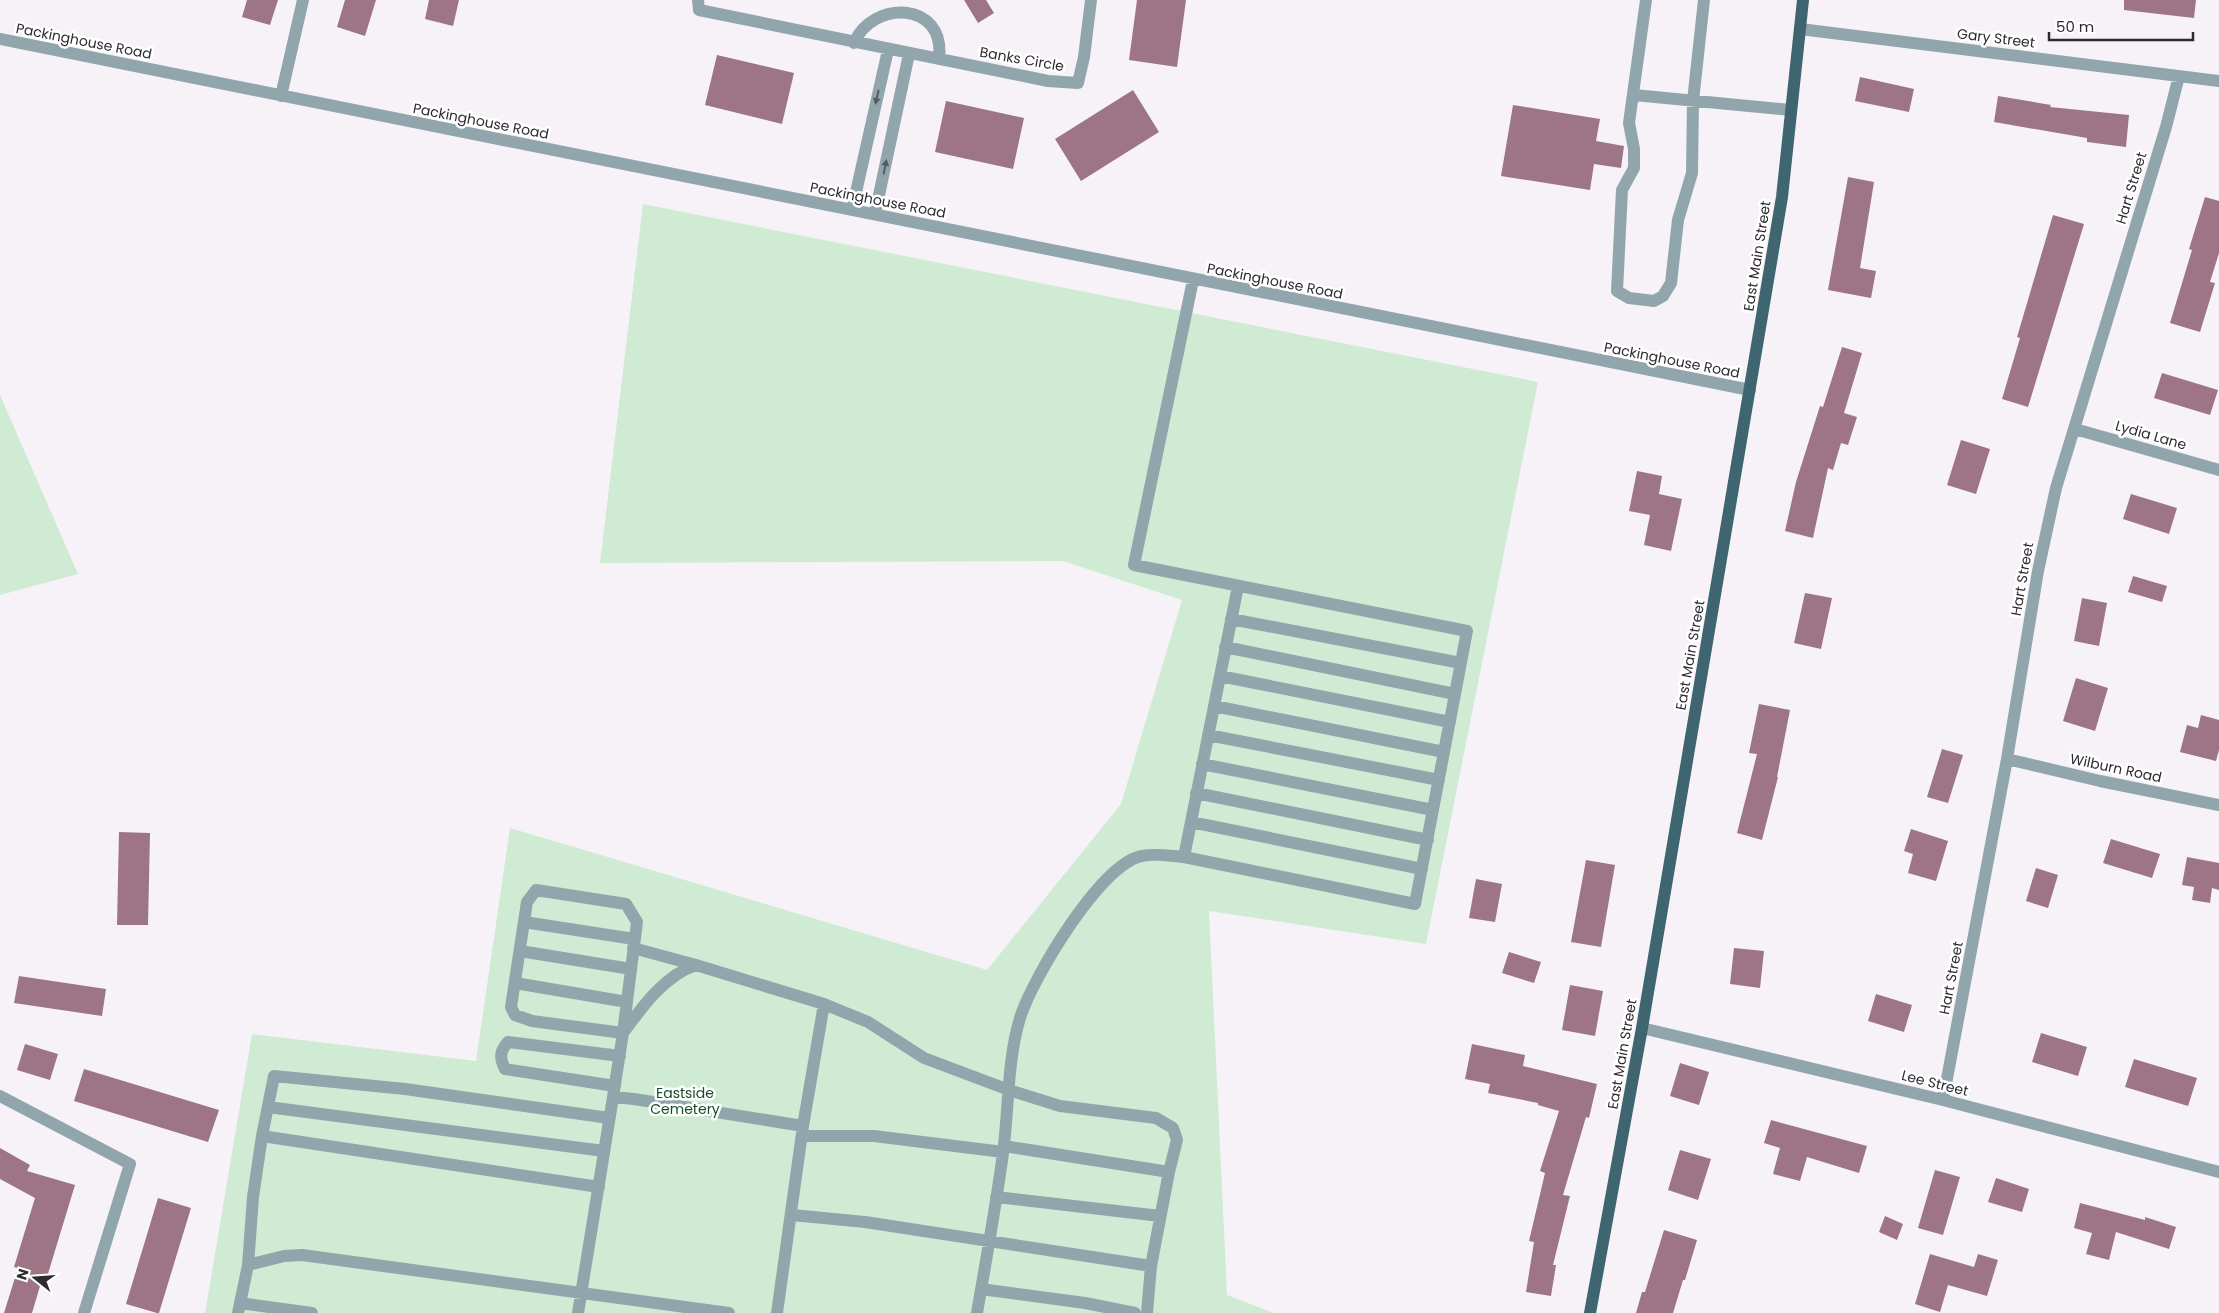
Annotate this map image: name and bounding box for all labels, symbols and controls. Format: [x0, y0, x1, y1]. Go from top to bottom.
scale bar [2049, 10, 2193, 42]
text: 50 m [2056, 16, 2094, 37]
street label: Packinghouse Road [14, 18, 154, 64]
street label: Gary Street [1956, 23, 2036, 53]
street label: Banks Circle [978, 42, 1066, 76]
one-way arrow [873, 90, 881, 105]
street label: Packinghouse Road [411, 98, 551, 144]
street label: Hart Street [2111, 150, 2151, 226]
one-way arrow [881, 159, 889, 174]
street label: Packinghouse Road [808, 177, 948, 223]
street label: East Main Street [1738, 199, 1776, 313]
street label: Packinghouse Road [1205, 258, 1345, 304]
street label: Packinghouse Road [1602, 337, 1742, 383]
street label: Lydia Lane [2113, 415, 2189, 455]
street label: Hart Street [2006, 541, 2038, 617]
street label: East Main Street [1670, 598, 1710, 712]
street label: Wilburn Road [2068, 749, 2164, 787]
street label: Hart Street [1934, 940, 1968, 1016]
street label: East Main Street [1602, 997, 1642, 1111]
street label: Lee Street [1900, 1065, 1970, 1101]
park label: Eastside Cemetery [650, 1083, 720, 1119]
north arrow [10, 1253, 60, 1303]
text: N [11, 1266, 34, 1282]

